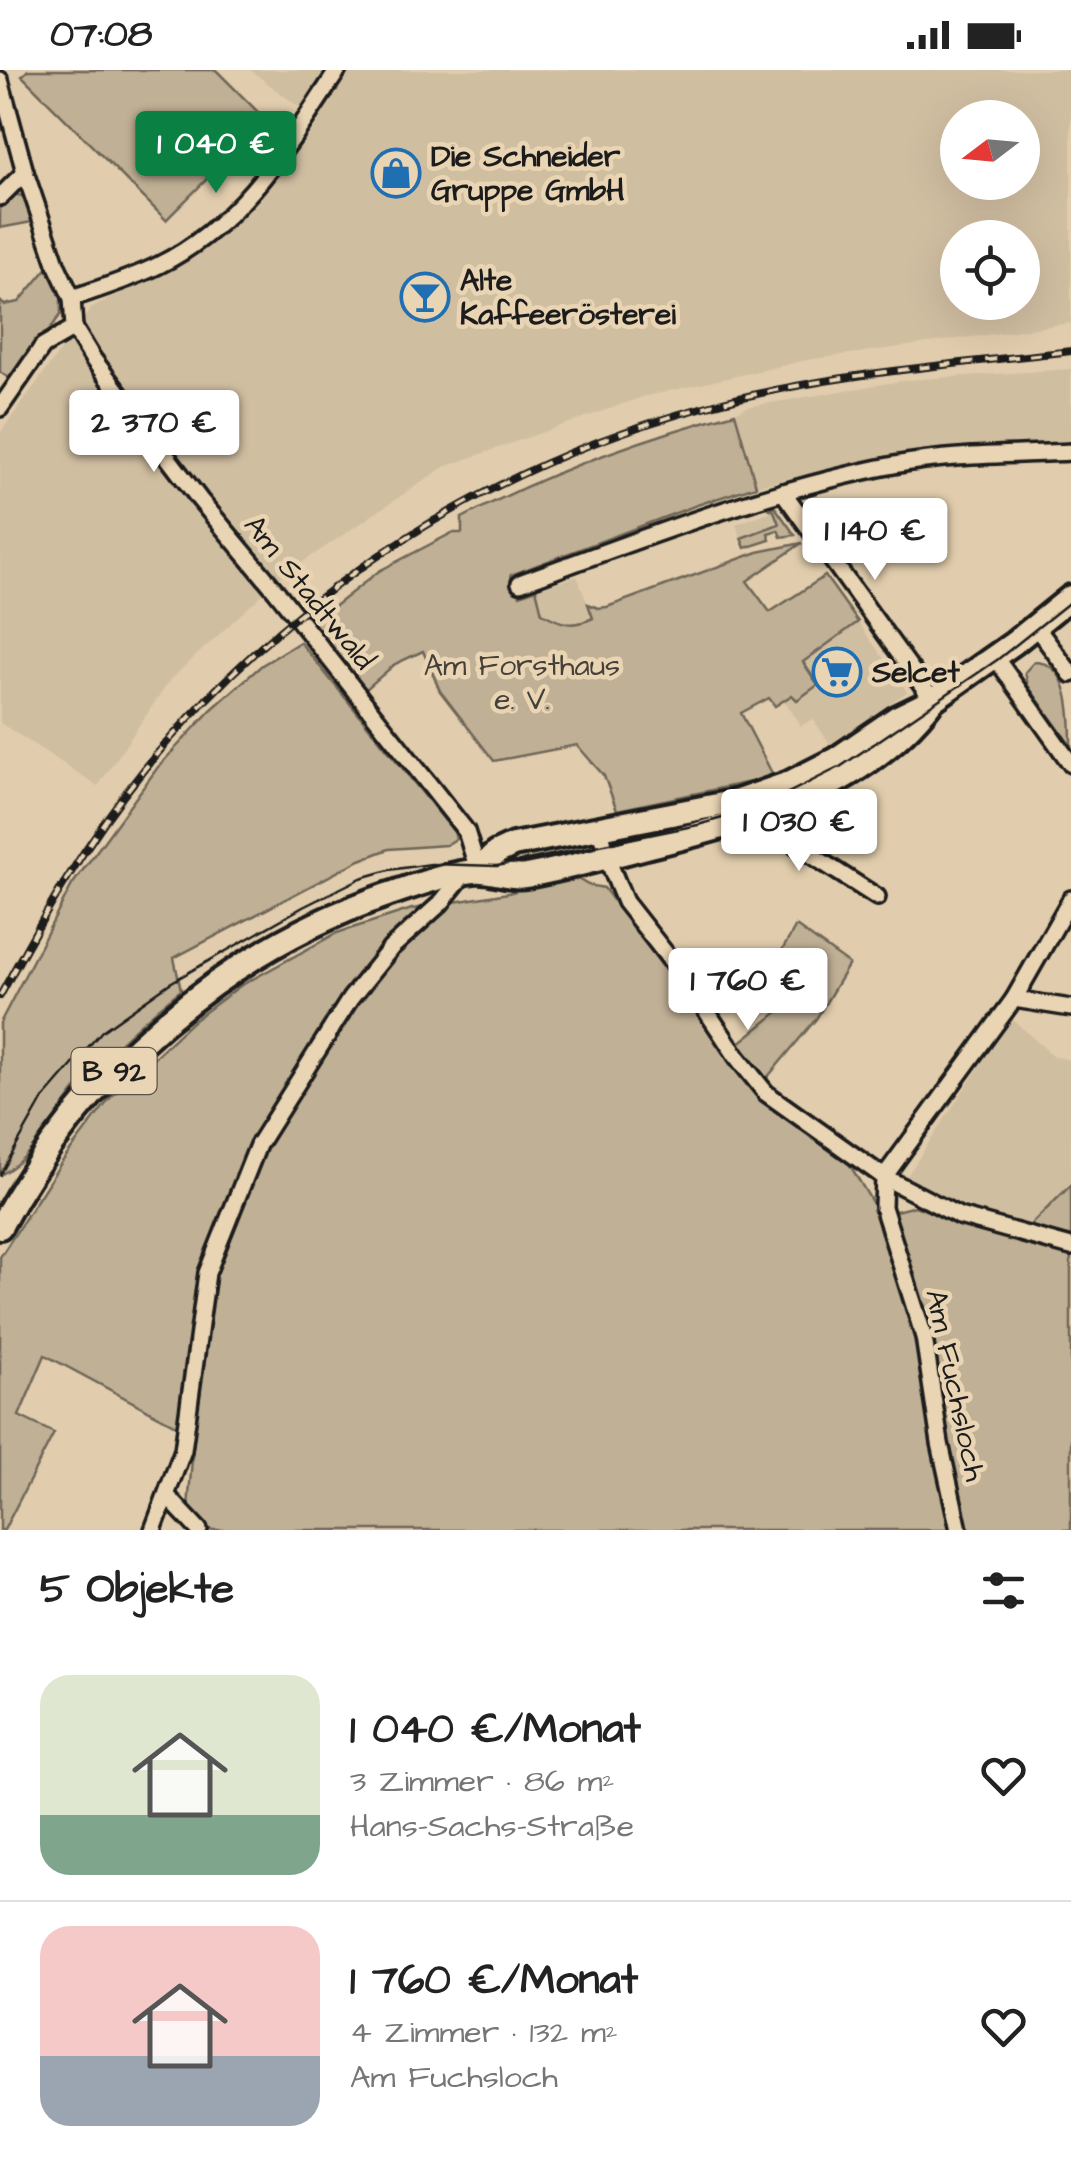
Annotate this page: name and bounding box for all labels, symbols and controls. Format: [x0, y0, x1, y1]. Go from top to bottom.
text: 07:08 [50, 9, 152, 61]
north arrow [940, 100, 1040, 200]
map controls [940, 100, 1040, 320]
pin: 1 040 € [124, 111, 308, 196]
text: 1 040 € [157, 121, 275, 166]
place label: Die Schneider Gruppe GmbH [431, 136, 624, 213]
shop icon: Die Schneider Gruppe GmbH [370, 147, 422, 199]
button: locate [940, 220, 1040, 320]
place label: Alte Kaffeerösterei [460, 260, 676, 336]
bar icon: Alte Kaffeerösterei [399, 271, 451, 323]
pin: 2 370 € [62, 390, 246, 475]
text: 2 370 € [91, 400, 217, 445]
pin: 1 140 € [783, 498, 967, 583]
street label: Am Stadtwald [234, 506, 385, 679]
text: 1 140 € [824, 508, 926, 553]
park label: Am Forsthaus e. V. [424, 645, 620, 721]
supermarket icon: Selcet [811, 646, 863, 698]
place label: Selcet [871, 652, 960, 694]
pin: 1 030 € [707, 789, 891, 874]
text: 1 030 € [743, 799, 855, 844]
pin: 1 760 € [656, 948, 840, 1033]
text: 1 760 € [690, 958, 806, 1003]
road number: B 92 [72, 1048, 156, 1094]
street label: Am Fuchsloch [914, 1286, 996, 1485]
text: 5 Objekte [40, 1561, 234, 1619]
icon: filters [976, 1563, 1031, 1618]
text: 1 040 €/Monat [350, 1701, 641, 1759]
icon: home [120, 1715, 240, 1835]
icon: heart [976, 1748, 1031, 1803]
text: 3 Zimmer · 86 m² [350, 1759, 614, 1804]
text: Hans-Sachs-Straße [350, 1804, 634, 1849]
text: 1 760 €/Monat [350, 1952, 638, 2010]
icon: home [120, 1966, 240, 2086]
icon: heart [976, 1999, 1031, 2054]
text: 4 Zimmer · 132 m² [350, 2010, 618, 2055]
text: Am Fuchsloch [350, 2055, 558, 2100]

